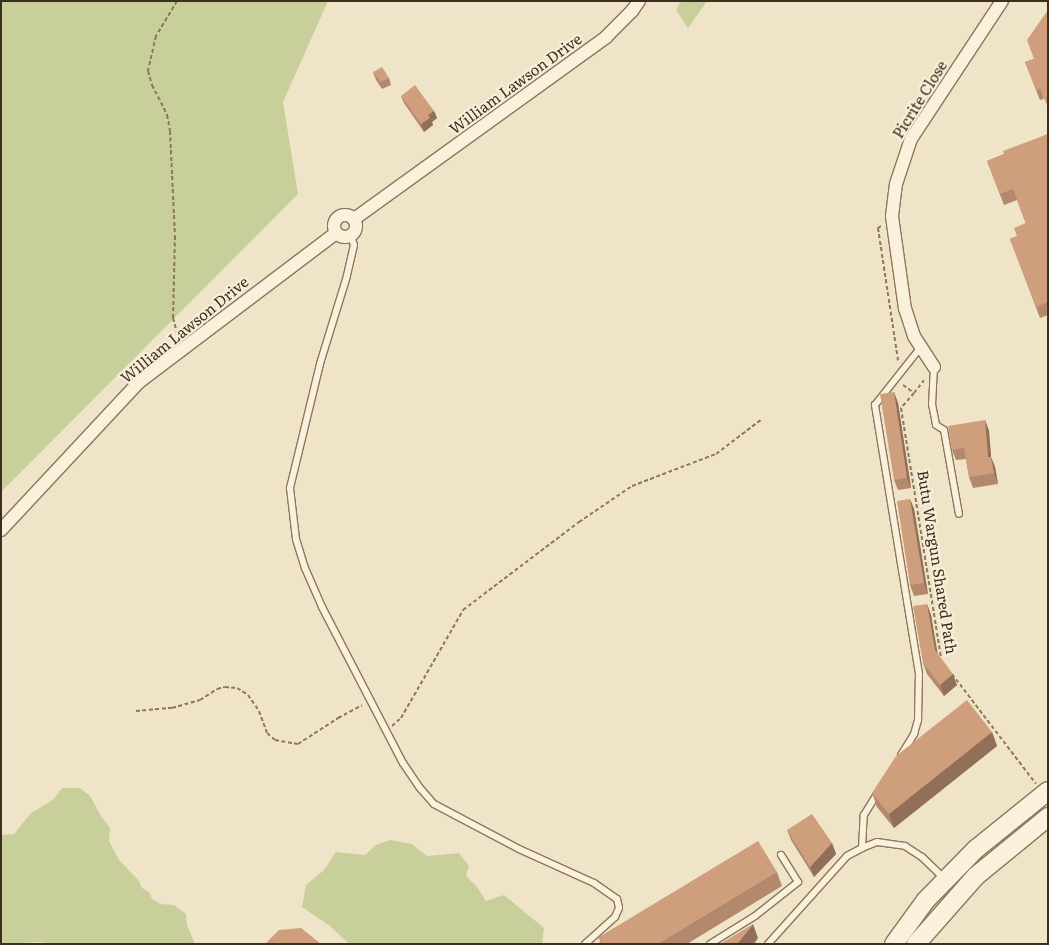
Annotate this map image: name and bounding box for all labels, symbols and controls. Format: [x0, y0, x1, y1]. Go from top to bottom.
street label: William Lawson Drive [445, 29, 585, 137]
street label: Picrite Close [888, 57, 950, 141]
street label: William Lawson Drive [116, 272, 252, 386]
street label: Butu Wargun Shared Path [915, 469, 961, 655]

